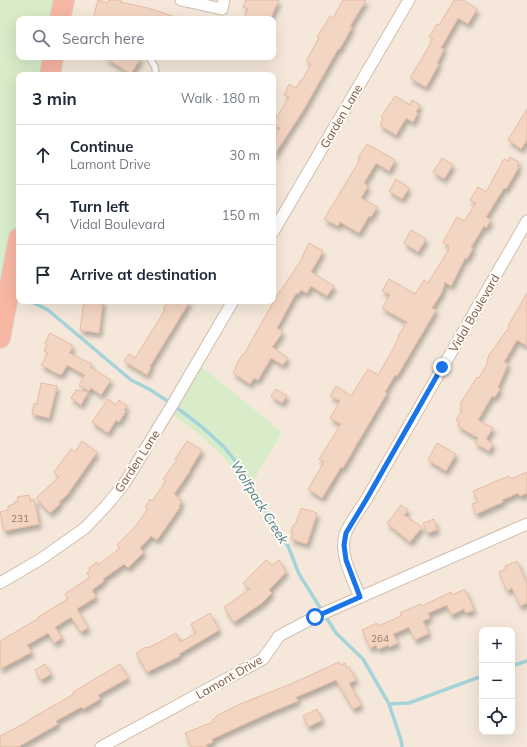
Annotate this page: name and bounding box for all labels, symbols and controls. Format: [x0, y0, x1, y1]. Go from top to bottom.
search box [16, 16, 276, 60]
icon: search [30, 27, 52, 49]
text: Search here [62, 29, 144, 48]
street label: Garden Lane [317, 81, 365, 151]
text: 3 min [32, 88, 77, 109]
text: Walk · 180 m [181, 90, 260, 106]
text: Continue [70, 137, 133, 156]
icon: ahead [32, 144, 54, 166]
text: 30 m [230, 147, 260, 163]
text: Lamont Drive [70, 156, 151, 172]
text: Turn left [70, 197, 129, 216]
icon: left [32, 204, 54, 226]
text: 150 m [222, 207, 260, 223]
text: Vidal Boulevard [70, 216, 165, 232]
icon: arrive [32, 264, 54, 286]
text: Arrive at destination [70, 265, 217, 284]
street label: Vidal Boulevard [446, 271, 502, 355]
route end [433, 358, 451, 376]
street label: Garden Lane [111, 427, 163, 495]
water label: Wolfpack Creek [228, 457, 292, 547]
house number: 231 [11, 512, 29, 525]
route start [306, 608, 324, 626]
map controls [479, 627, 515, 735]
button: + [479, 627, 515, 663]
house number: 264 [371, 632, 389, 645]
street label: Lamont Drive [193, 652, 265, 702]
button: − [479, 663, 515, 699]
button: locate [479, 699, 515, 735]

